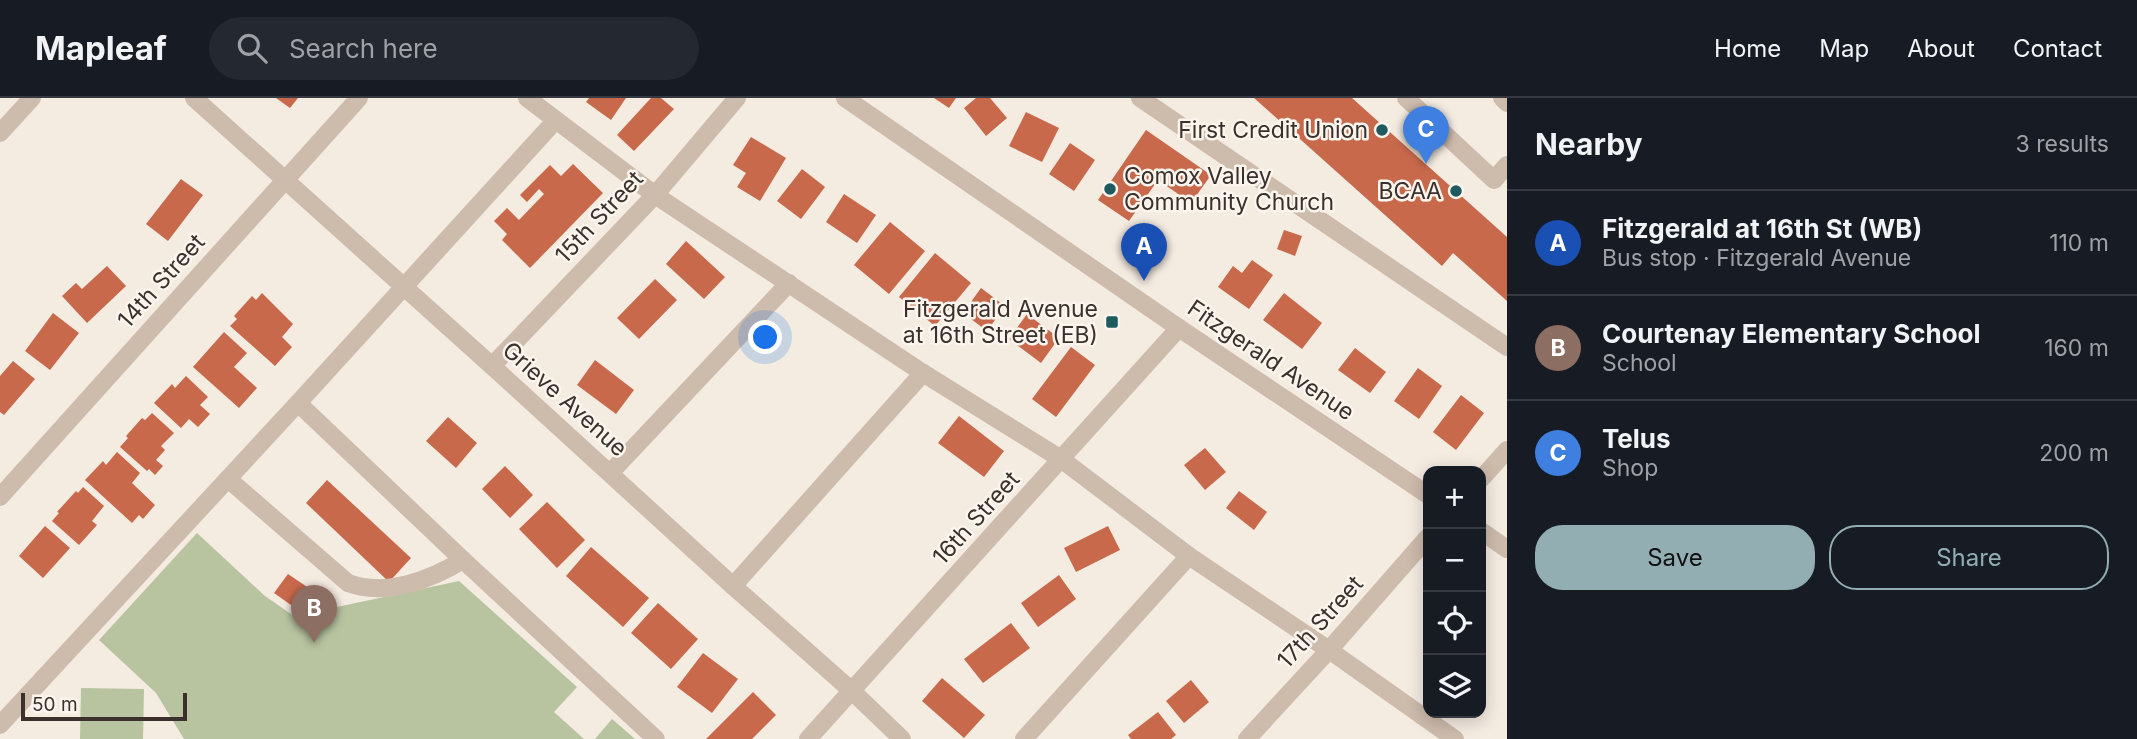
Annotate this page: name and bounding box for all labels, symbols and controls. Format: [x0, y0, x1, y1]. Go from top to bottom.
search box [209, 17, 699, 80]
text: Mapleaf [35, 28, 167, 68]
icon: search [233, 29, 271, 67]
text: Search here [289, 33, 438, 64]
text: Home [1714, 34, 1781, 63]
text: Map [1819, 34, 1869, 63]
text: About [1907, 34, 1975, 63]
text: Contact [2013, 34, 2102, 63]
pin: C [1403, 106, 1449, 164]
place label: First Credit Union [1178, 116, 1368, 144]
marker: First Credit Union [1374, 122, 1390, 138]
text: Nearby [1535, 126, 1643, 162]
text: 3 results [2016, 130, 2109, 158]
place label: Comox Valley Community Church [1124, 162, 1334, 216]
street label: 15th Street [549, 165, 649, 269]
place label: BCAA [1379, 177, 1442, 205]
marker: Comox Valley Community Church [1102, 181, 1118, 197]
marker: BCAA [1448, 183, 1464, 199]
text: Fitzgerald at 16th St (WB) [1602, 213, 1922, 244]
pin: A [1121, 223, 1167, 281]
street label: 14th Street [112, 228, 211, 334]
text: A [1549, 229, 1567, 257]
text: 110 m [2049, 229, 2109, 257]
text: Bus stop · Fitzgerald Avenue [1602, 244, 1911, 272]
street label: Fitzgerald Avenue [1182, 294, 1360, 426]
place label: Fitzgerald Avenue at 16th Street (EB) [903, 295, 1098, 349]
marker: Fitzgerald Avenue at 16th Street (EB) [1104, 314, 1120, 330]
text: Courtenay Elementary School [1602, 318, 1981, 349]
your location [748, 320, 782, 354]
text: B [1550, 334, 1566, 362]
text: 160 m [2044, 334, 2109, 362]
street label: Grieve Avenue [497, 336, 633, 462]
text: School [1602, 349, 1677, 377]
text: Telus [1602, 423, 1671, 454]
text: C [1549, 439, 1567, 467]
text: 200 m [2039, 439, 2109, 467]
text: Shop [1602, 454, 1658, 482]
street label: 16th Street [927, 465, 1026, 571]
map controls [1423, 466, 1486, 718]
button: + [1423, 466, 1486, 529]
button: Save [1535, 525, 1815, 590]
button: Share [1829, 525, 2109, 590]
button: − [1423, 529, 1486, 592]
street label: 17th Street [1271, 570, 1369, 674]
pin: B [291, 585, 337, 643]
button: locate [1423, 592, 1486, 655]
button: layers [1423, 655, 1486, 718]
scale bar [21, 690, 187, 722]
text: 50 m [32, 693, 78, 716]

